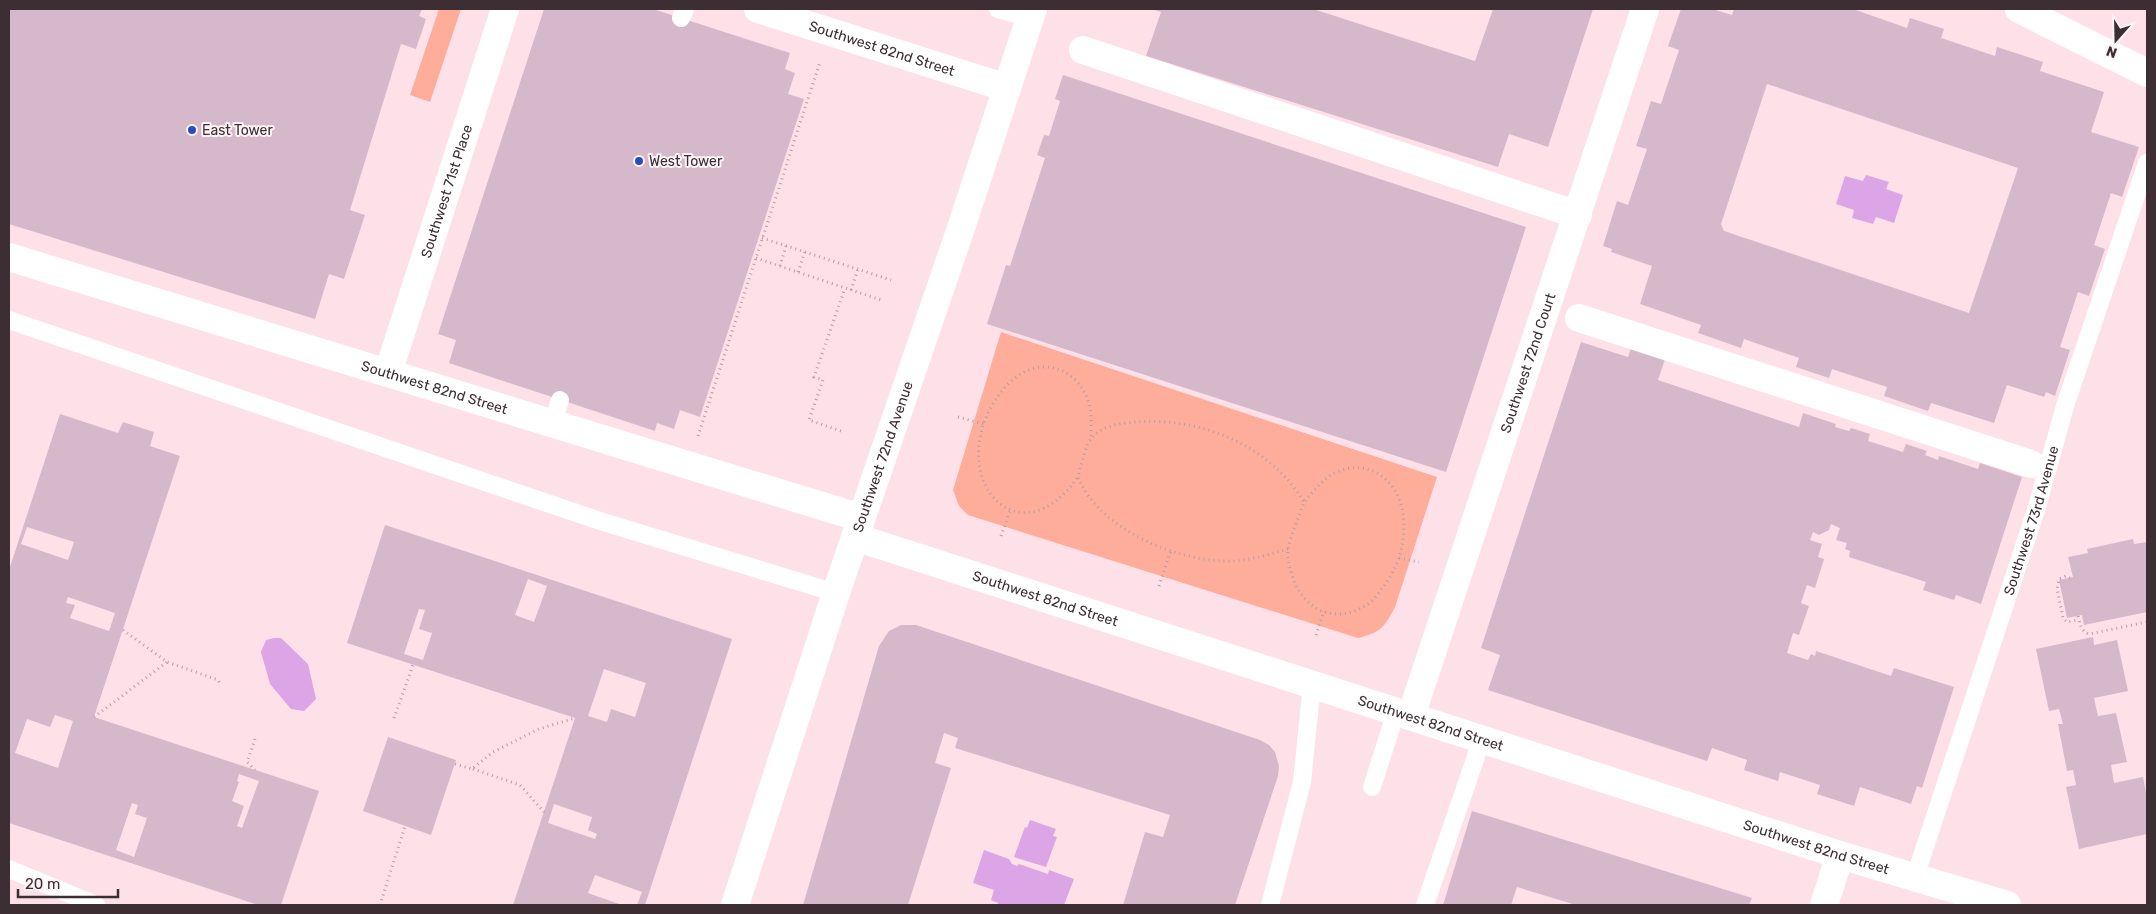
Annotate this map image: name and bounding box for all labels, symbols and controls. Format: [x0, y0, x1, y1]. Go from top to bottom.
north arrow [2091, 15, 2141, 65]
street label: Southwest 82nd Street [807, 18, 957, 80]
text: N [2104, 42, 2119, 61]
place label: East Tower [202, 122, 273, 139]
street label: Southwest 71st Place [418, 122, 476, 260]
marker: East Tower [186, 124, 198, 136]
place label: West Tower [649, 153, 723, 170]
marker: West Tower [633, 155, 645, 167]
street label: Southwest 72nd Court [1497, 290, 1560, 435]
street label: Southwest 82nd Street [359, 357, 510, 418]
street label: Southwest 72nd Avenue [849, 379, 917, 535]
street label: Southwest 73rd Avenue [2001, 444, 2063, 597]
street label: Southwest 82nd Street [970, 567, 1121, 631]
street label: Southwest 82nd Street [1356, 692, 1506, 755]
street label: Southwest 82nd Street [1741, 816, 1892, 878]
scale bar [18, 866, 118, 898]
text: 20 m [25, 875, 60, 893]

